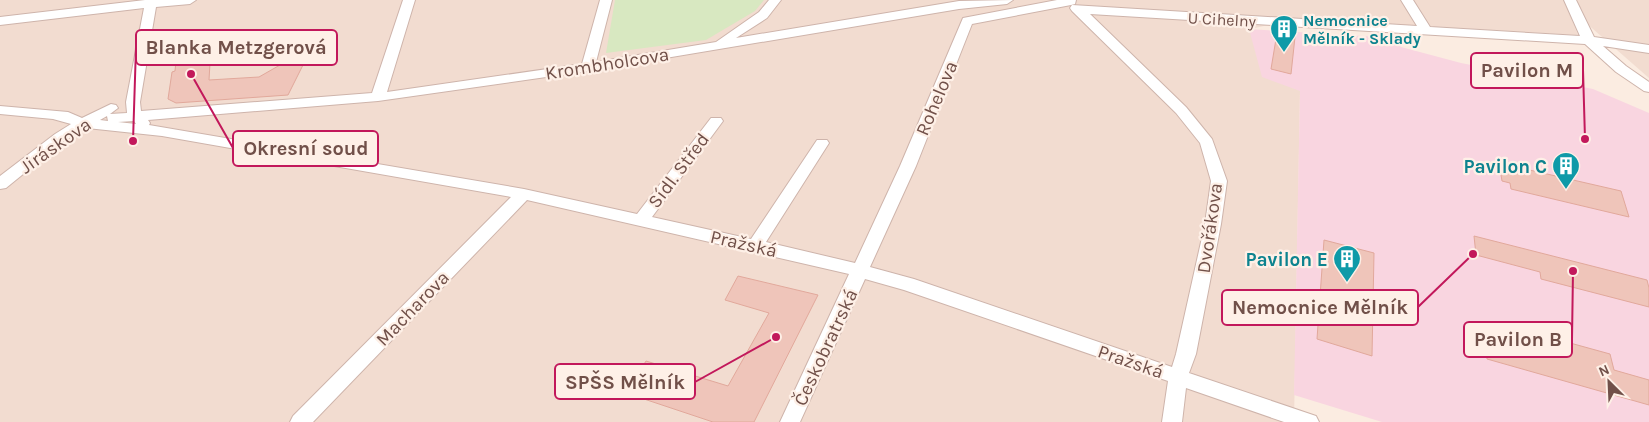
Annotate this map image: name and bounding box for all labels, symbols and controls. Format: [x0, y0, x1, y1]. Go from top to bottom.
street label: U Cihelny [1187, 8, 1257, 31]
place label: Nemocnice Mělník - Sklady [1303, 11, 1421, 48]
building icon: Nemocnice Mělník - Sklady [1269, 14, 1299, 53]
callout: Blanka Metzgerová [136, 30, 337, 65]
text: Blanka Metzgerová [145, 36, 327, 59]
street label: Krombholcova [544, 43, 671, 85]
callout: Pavilon M [1471, 53, 1583, 88]
street label: Rohelova [911, 58, 962, 139]
text: Pavilon M [1481, 59, 1573, 82]
street label: Jiráskova [16, 113, 95, 178]
street label: Sídl. Střed [643, 129, 714, 212]
callout: Okresní soud [233, 131, 378, 166]
text: Okresní soud [243, 137, 369, 160]
building icon: Pavilon C [1551, 151, 1581, 190]
place label: Pavilon C [1464, 156, 1547, 178]
street label: Dvořákova [1193, 182, 1227, 275]
street label: Pražská [708, 226, 779, 262]
building icon: Pavilon E [1332, 244, 1362, 283]
place label: Pavilon E [1245, 249, 1328, 271]
street label: Macharova [372, 267, 454, 351]
street label: Českobratrská [789, 286, 863, 409]
callout: Nemocnice Mělník [1222, 290, 1418, 325]
text: Nemocnice Mělník [1232, 296, 1408, 319]
callout: Pavilon B [1464, 322, 1572, 357]
text: Pavilon B [1474, 328, 1562, 351]
street label: Pražská [1095, 340, 1166, 383]
north arrow [1584, 357, 1634, 407]
text: N [1596, 361, 1612, 380]
callout: SPŠS Mělník [555, 364, 695, 399]
text: SPŠS Mělník [565, 369, 685, 394]

